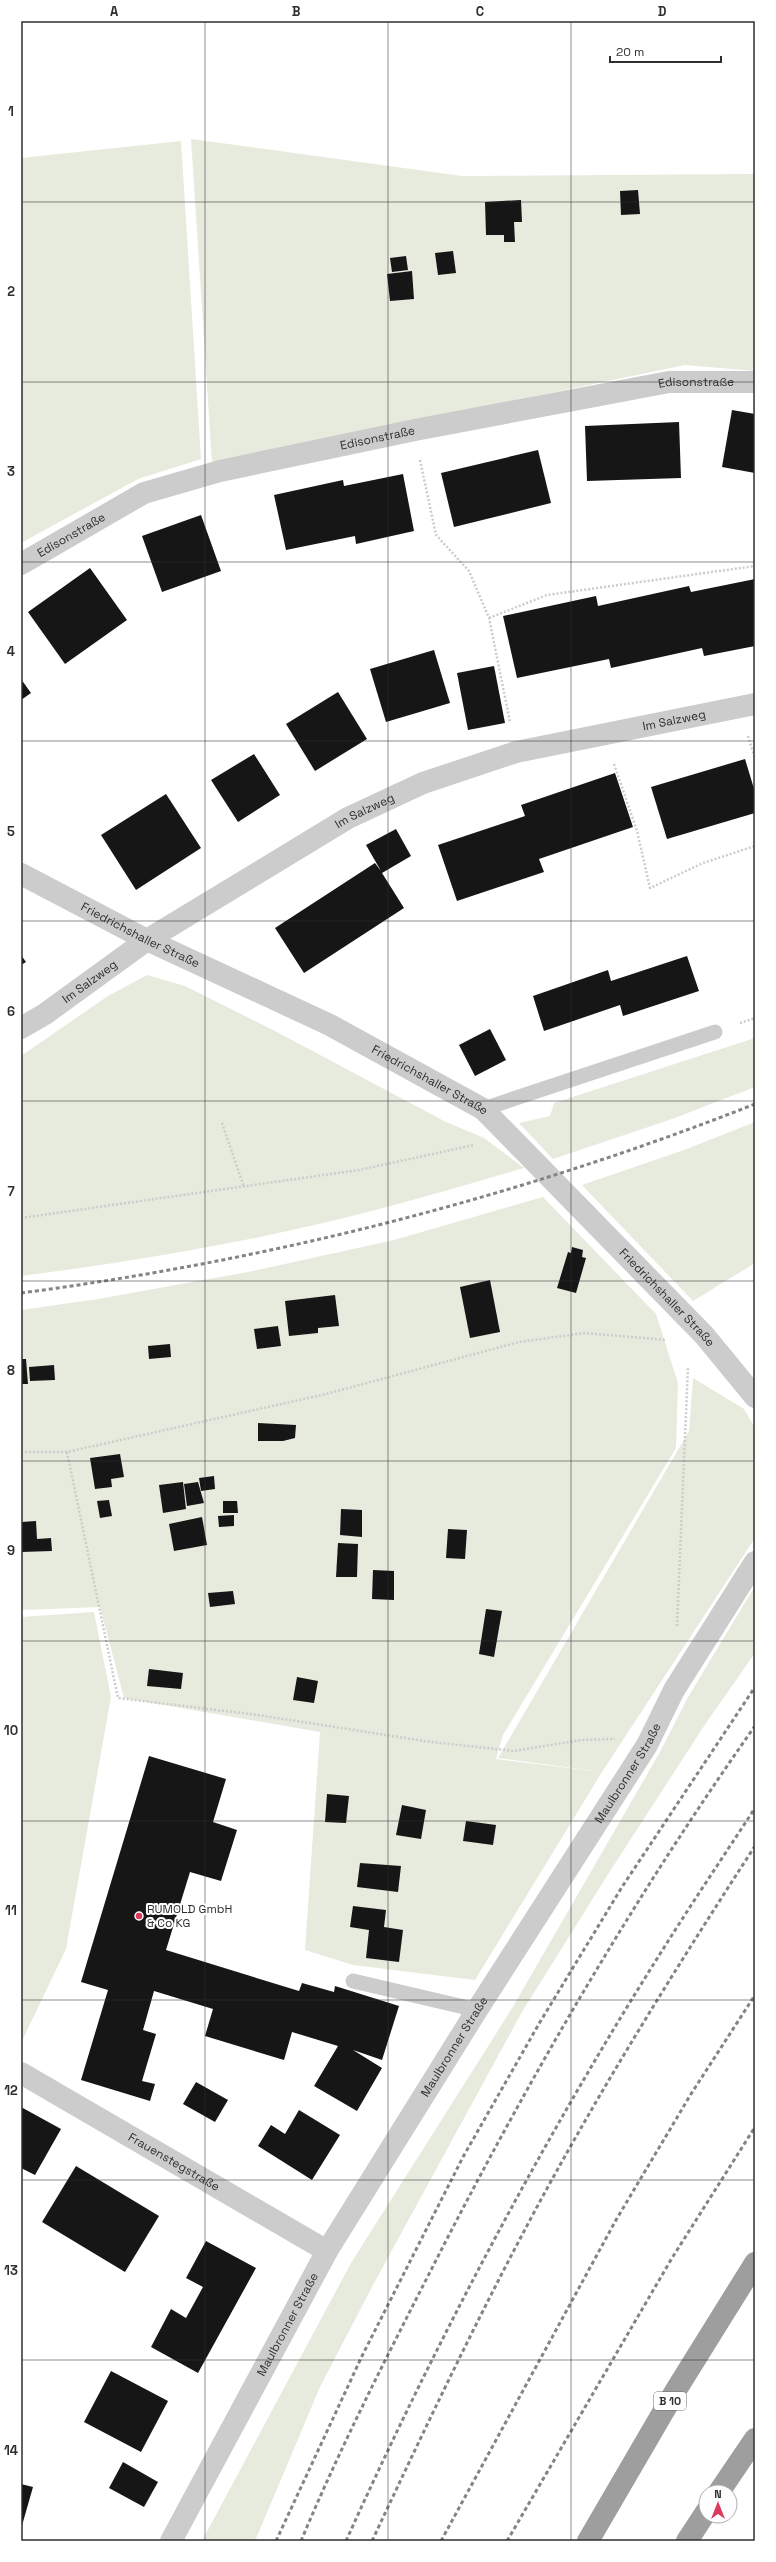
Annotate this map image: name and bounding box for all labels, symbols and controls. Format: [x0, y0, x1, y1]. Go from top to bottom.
text: A [110, 3, 119, 20]
text: B [292, 3, 301, 20]
text: C [476, 3, 484, 20]
text: D [658, 3, 667, 20]
scale bar [610, 38, 721, 64]
text: 20 m [616, 44, 644, 60]
text: 1 [8, 103, 14, 120]
text: 2 [7, 283, 15, 300]
street label: Edisonstraße [657, 373, 734, 392]
street label: Edisonstraße [338, 422, 416, 454]
text: 3 [7, 463, 15, 480]
street label: Edisonstraße [34, 509, 108, 561]
text: 4 [7, 643, 15, 660]
street label: Im Salzweg [641, 706, 707, 734]
street label: Im Salzweg [332, 790, 397, 832]
text: 5 [7, 823, 15, 840]
street label: Friedrichshaller Straße [78, 899, 202, 971]
street label: Im Salzweg [59, 956, 120, 1007]
text: 6 [7, 1003, 15, 1020]
street label: Friedrichshaller Straße [369, 1041, 492, 1118]
text: 7 [7, 1183, 15, 1200]
street label: Friedrichshaller Straße [616, 1245, 718, 1350]
text: 8 [7, 1362, 15, 1379]
text: 9 [7, 1542, 15, 1559]
street label: Maulbronner Straße [591, 1720, 665, 1826]
text: 10 [4, 1722, 18, 1739]
place label: RUMOLD GmbH & Co KG [147, 1901, 232, 1931]
text: 11 [5, 1902, 17, 1919]
marker: RUMOLD GmbH & Co KG [134, 1911, 144, 1921]
street label: Maulbronner Straße [417, 1994, 492, 2100]
text: 12 [4, 2082, 18, 2099]
street label: Frauenstegstraße [125, 2129, 223, 2195]
text: 13 [4, 2262, 18, 2279]
street label: Maulbronner Straße [253, 2270, 322, 2379]
road number: B 10 [654, 2392, 686, 2410]
text: 14 [4, 2442, 18, 2459]
north arrow [698, 2484, 738, 2524]
text: N [714, 2487, 722, 2501]

